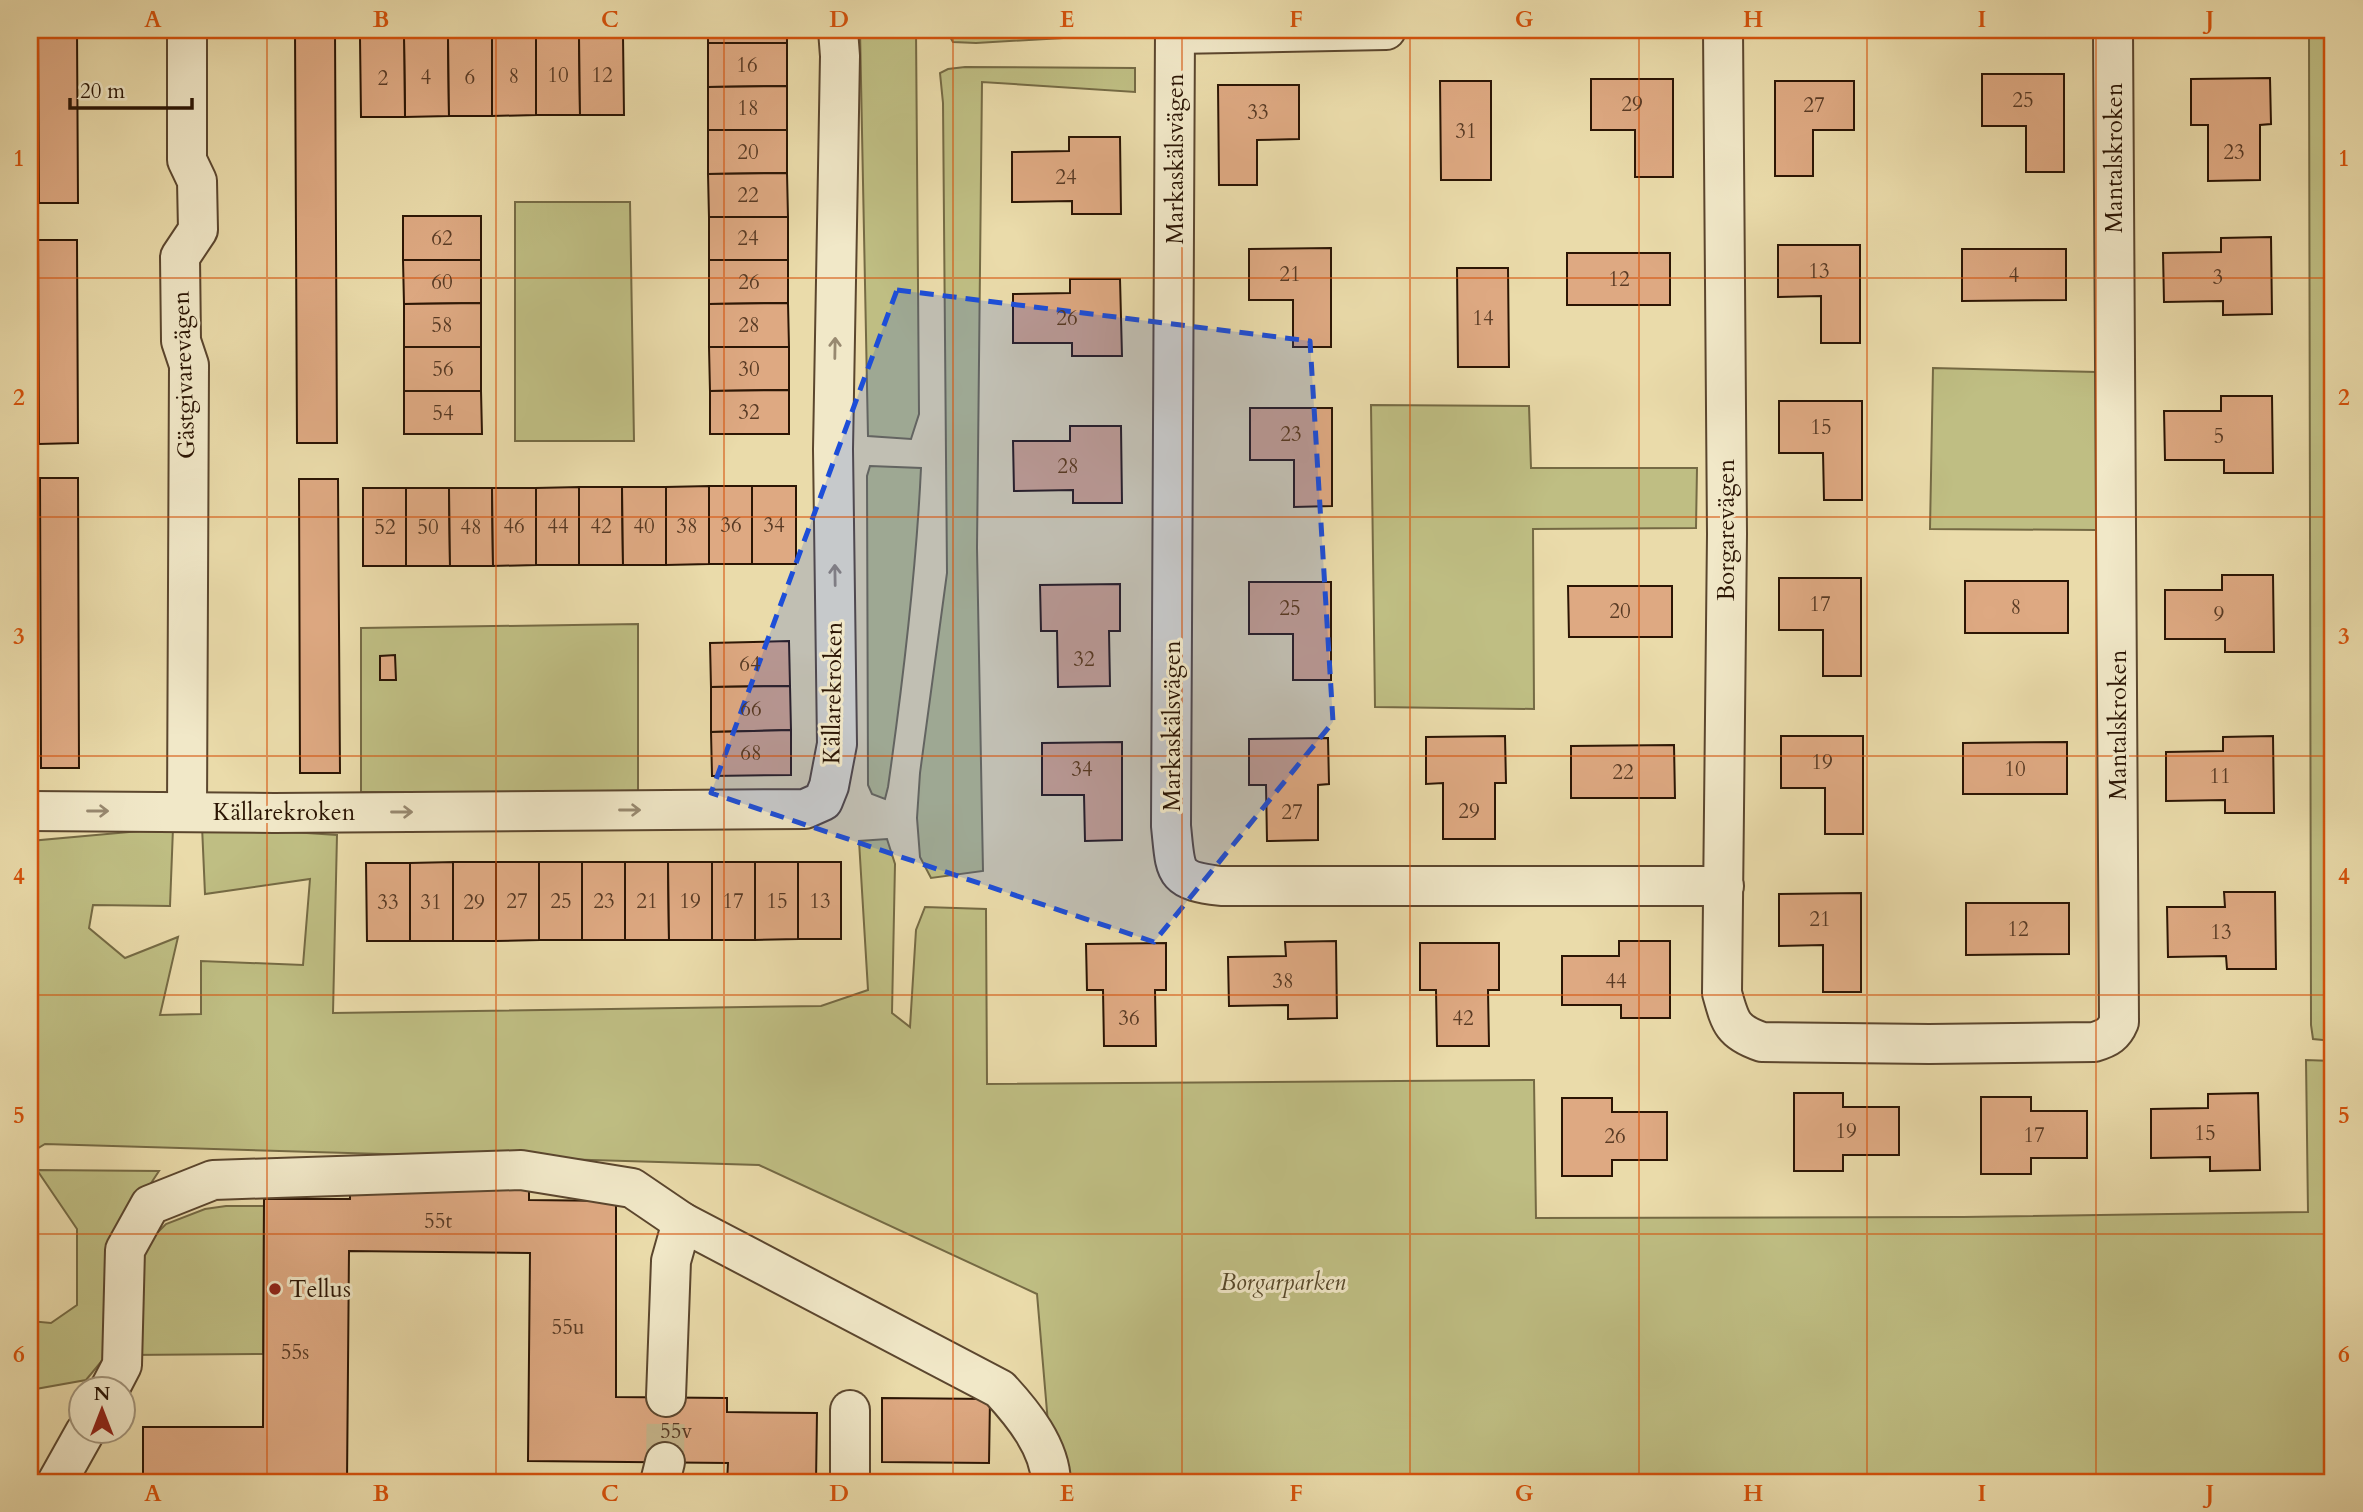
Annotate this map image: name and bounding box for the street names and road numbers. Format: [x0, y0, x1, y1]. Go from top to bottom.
street label: Markaskälsvägen [1159, 73, 1192, 245]
street label: Mantalskroken [2098, 82, 2131, 233]
street label: Gästgivarevägen [165, 290, 203, 460]
street label: Borgarevägen [1710, 459, 1743, 601]
street label: Källarekroken [815, 621, 851, 765]
street label: Markaskälsvägen [1156, 640, 1189, 812]
street label: Mantalskroken [2102, 649, 2135, 800]
street label: Källarekroken [213, 796, 356, 829]

